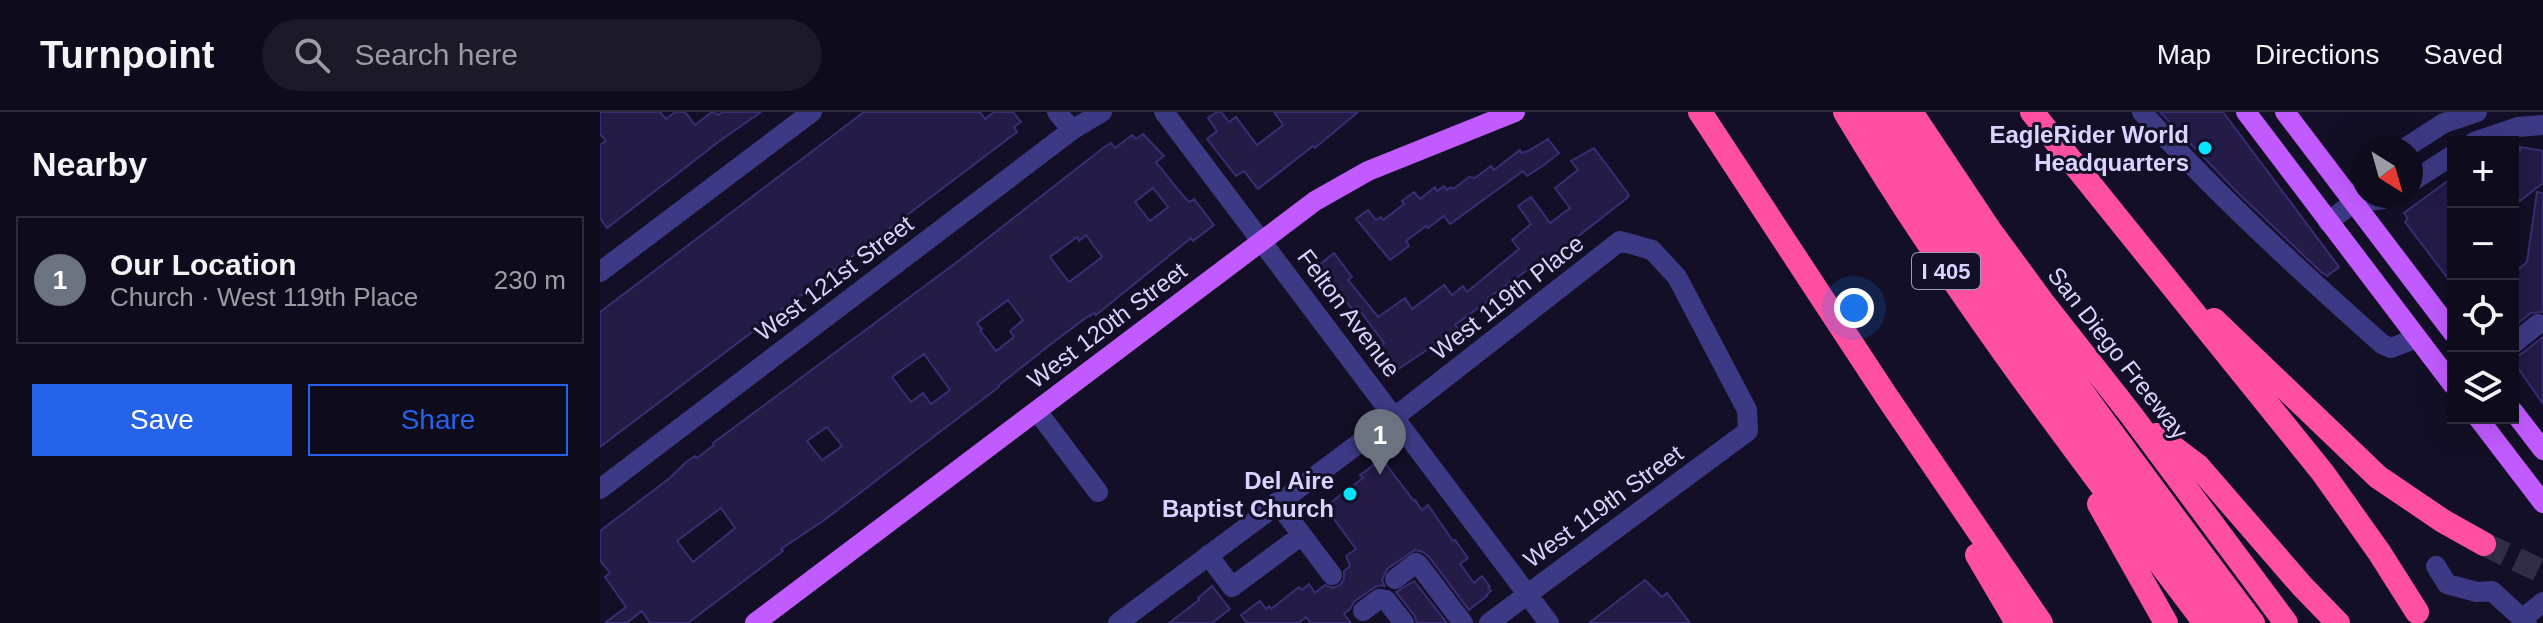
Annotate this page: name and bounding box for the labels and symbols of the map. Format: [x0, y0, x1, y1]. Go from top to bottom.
place label: EagleRider World Headquarters [1989, 121, 2189, 176]
north arrow [2351, 136, 2423, 208]
marker: EagleRider World Headquarters [2196, 139, 2214, 157]
street label: West 121st Street [750, 210, 918, 346]
street label: West 119th Place [1425, 229, 1589, 365]
street label: Felton Avenue [1292, 244, 1406, 382]
road number: I 405 [1912, 253, 1980, 289]
street label: West 120th Street [1022, 256, 1192, 393]
street label: San Diego Freeway [2042, 262, 2194, 444]
your location [1834, 288, 1874, 328]
pin: 1 [1354, 409, 1406, 475]
street label: West 119th Street [1518, 439, 1688, 573]
place label: Del Aire Baptist Church [1162, 467, 1334, 522]
marker: Del Aire Baptist Church [1341, 485, 1359, 503]

